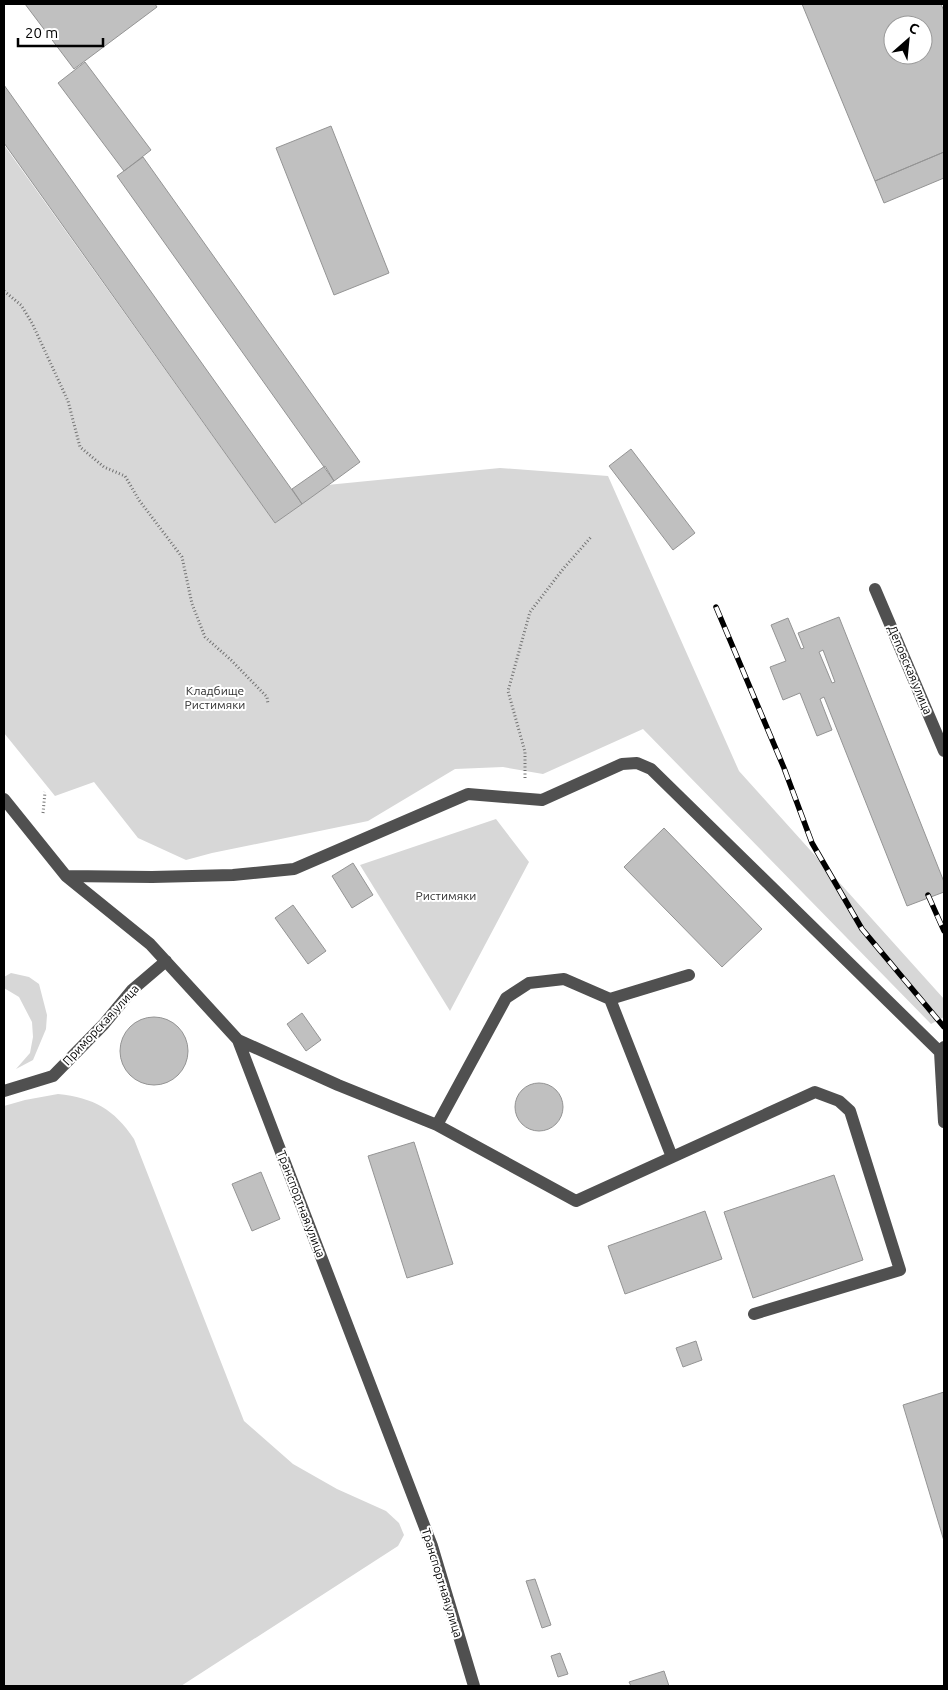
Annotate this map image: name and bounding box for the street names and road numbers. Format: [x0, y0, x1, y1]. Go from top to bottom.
street label: Деповская улица [886, 623, 935, 716]
street label: Приморская улица [60, 982, 141, 1068]
street label: Транспортная улица [275, 1148, 328, 1259]
street label: Транспортная улица [420, 1527, 465, 1639]

